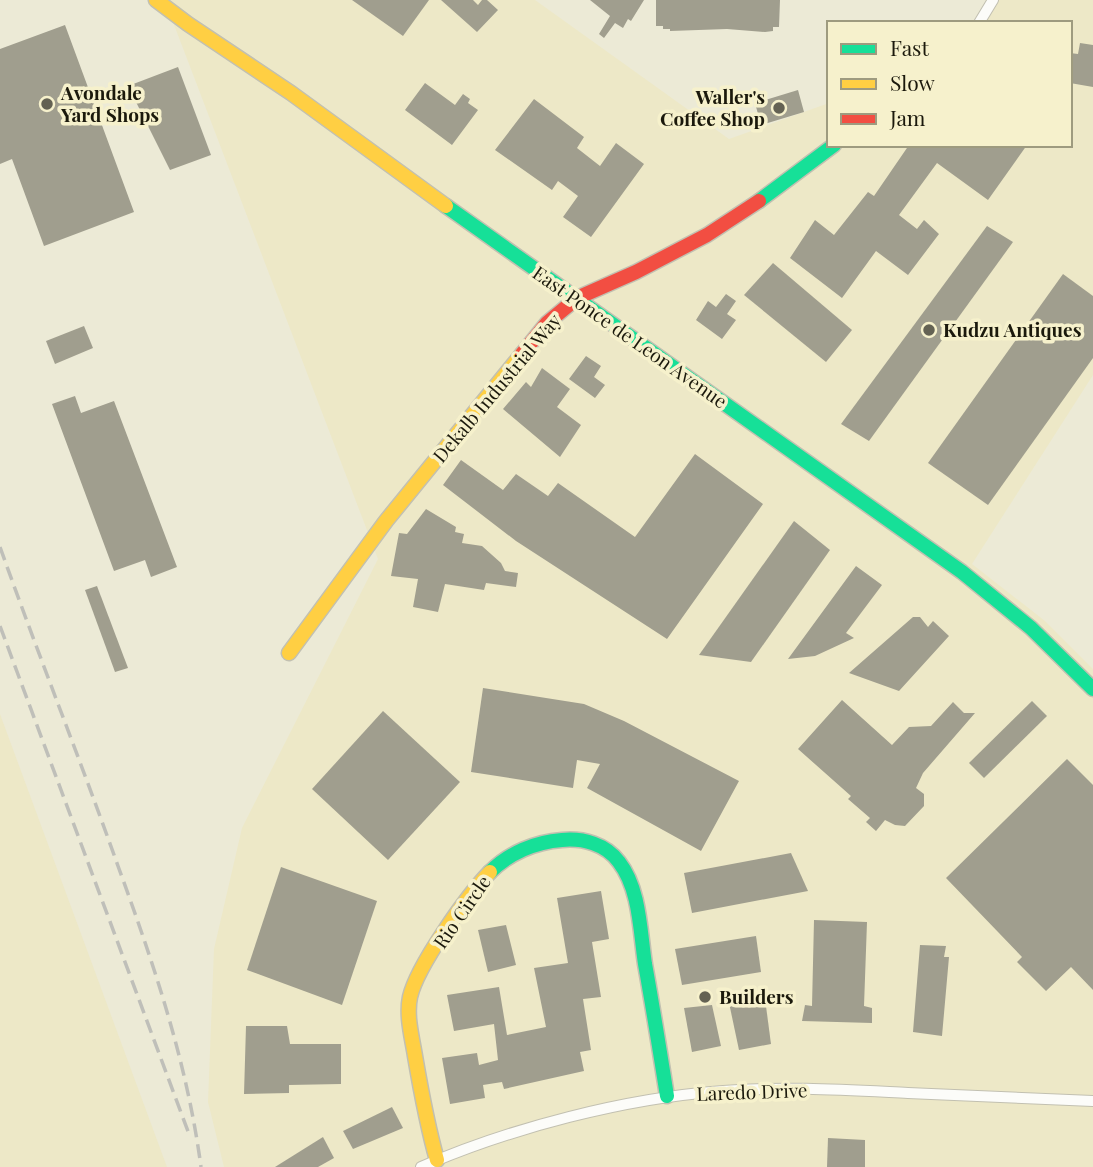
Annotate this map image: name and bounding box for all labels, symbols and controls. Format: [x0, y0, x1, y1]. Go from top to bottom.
legend [827, 21, 1072, 147]
text: Fast [890, 33, 929, 61]
text: Slow [890, 68, 935, 96]
place label: Avondale Yard Shops [60, 79, 159, 127]
place label: Waller's Coffee Shop [660, 83, 765, 131]
marker: Avondale Yard Shops [39, 96, 55, 112]
marker: Waller's Coffee Shop [771, 100, 787, 116]
text: Jam [889, 103, 926, 131]
street label: East Ponce de Leon Avenue [528, 259, 733, 413]
street label: Dekalb Industrial Way [426, 307, 567, 467]
place label: Kudzu Antiques [943, 316, 1082, 342]
marker: Kudzu Antiques [921, 322, 937, 338]
street label: Rio Circle [426, 870, 496, 953]
place label: Builders [719, 983, 794, 1009]
marker: Builders [697, 989, 713, 1005]
street label: Laredo Drive [696, 1076, 808, 1106]

